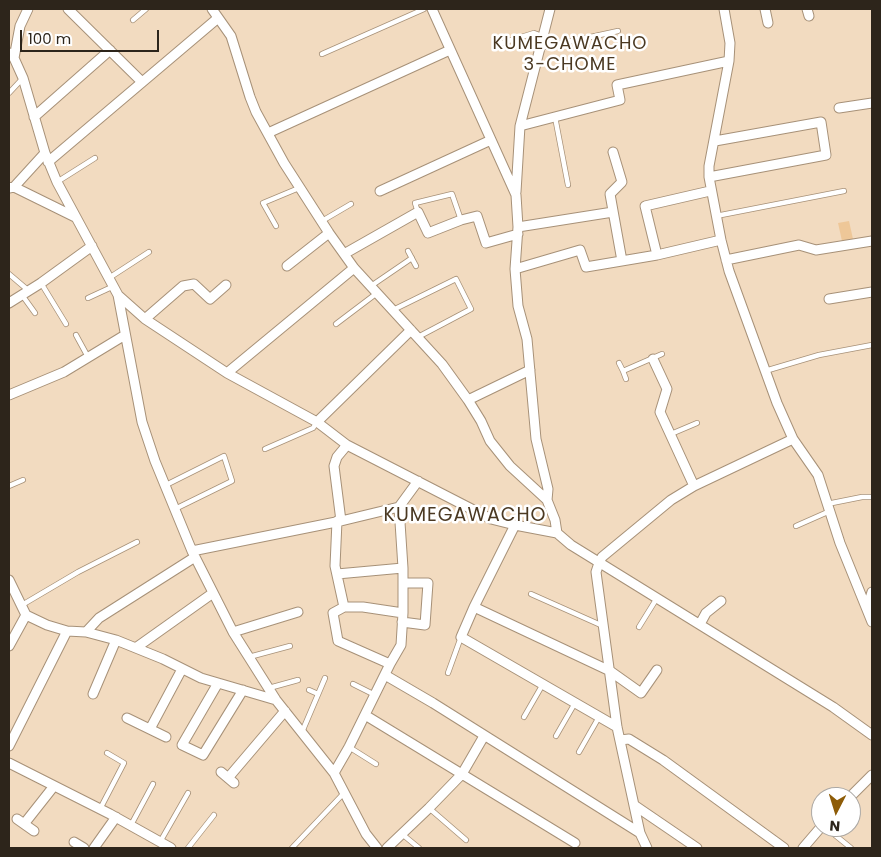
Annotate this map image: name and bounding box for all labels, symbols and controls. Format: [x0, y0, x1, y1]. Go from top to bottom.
scale bar [22, 20, 161, 52]
text: 100 m [28, 28, 71, 49]
district label: KUMEGAWACHO 3-CHOME [491, 33, 649, 76]
district label: KUMEGAWACHO [382, 505, 548, 527]
north arrow [811, 787, 861, 837]
text: N [829, 816, 841, 836]

